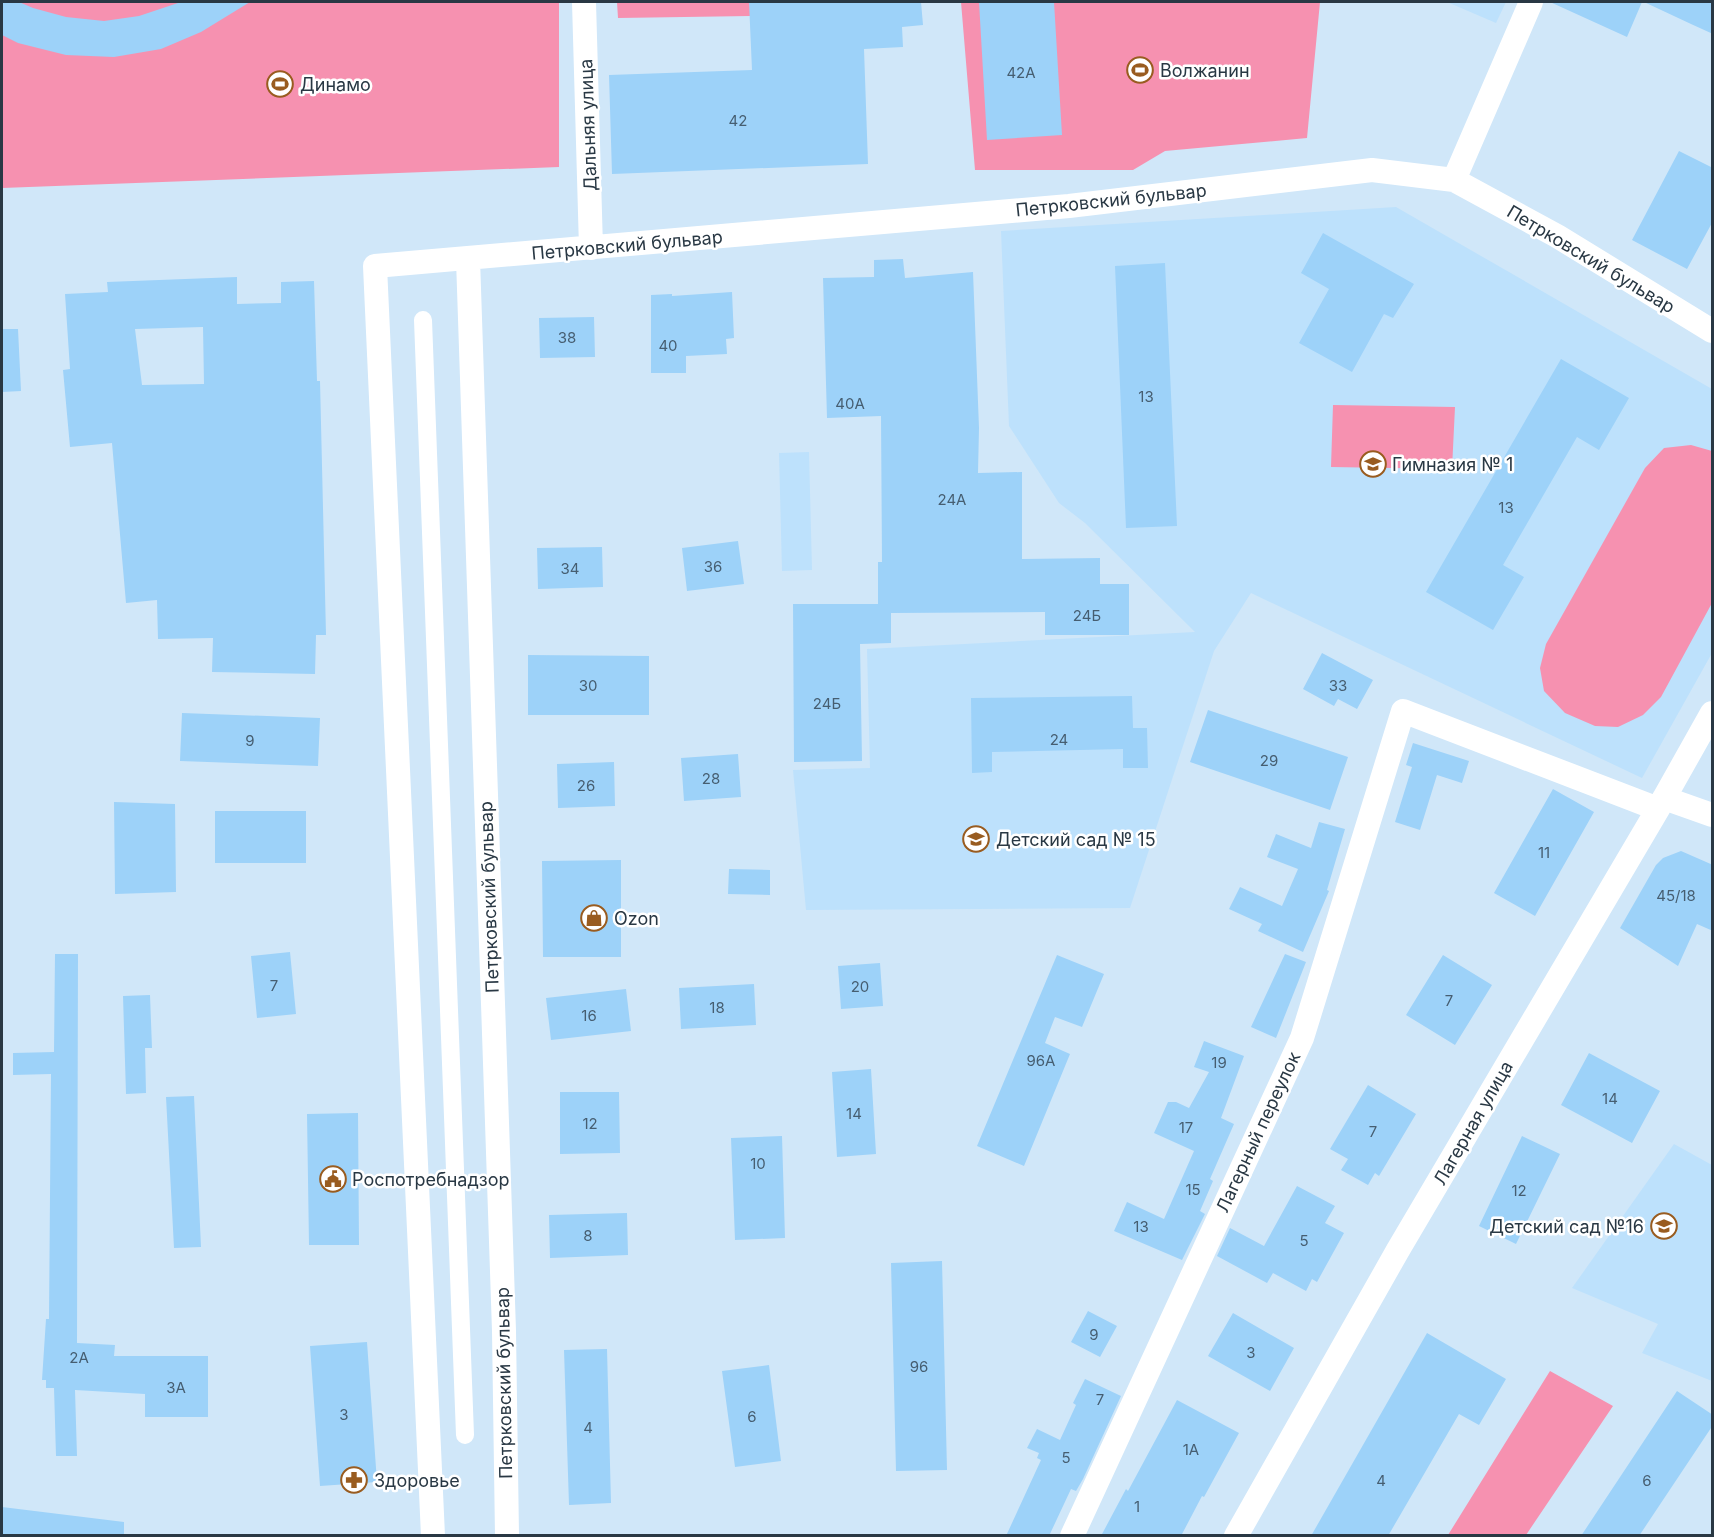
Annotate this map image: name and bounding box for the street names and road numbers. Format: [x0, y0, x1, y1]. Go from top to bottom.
street label: Дальняя улица [575, 59, 601, 191]
street label: Петрковский бульвар [1014, 180, 1208, 220]
street label: Петрковский бульвар [1503, 201, 1679, 317]
street label: Петрковский бульвар [530, 226, 724, 264]
street label: Петрковский бульвар [475, 801, 503, 993]
street label: Лагерный переулок [1212, 1048, 1305, 1216]
street label: Лагерная улица [1429, 1057, 1517, 1189]
street label: Петрковский бульвар [492, 1287, 516, 1479]

